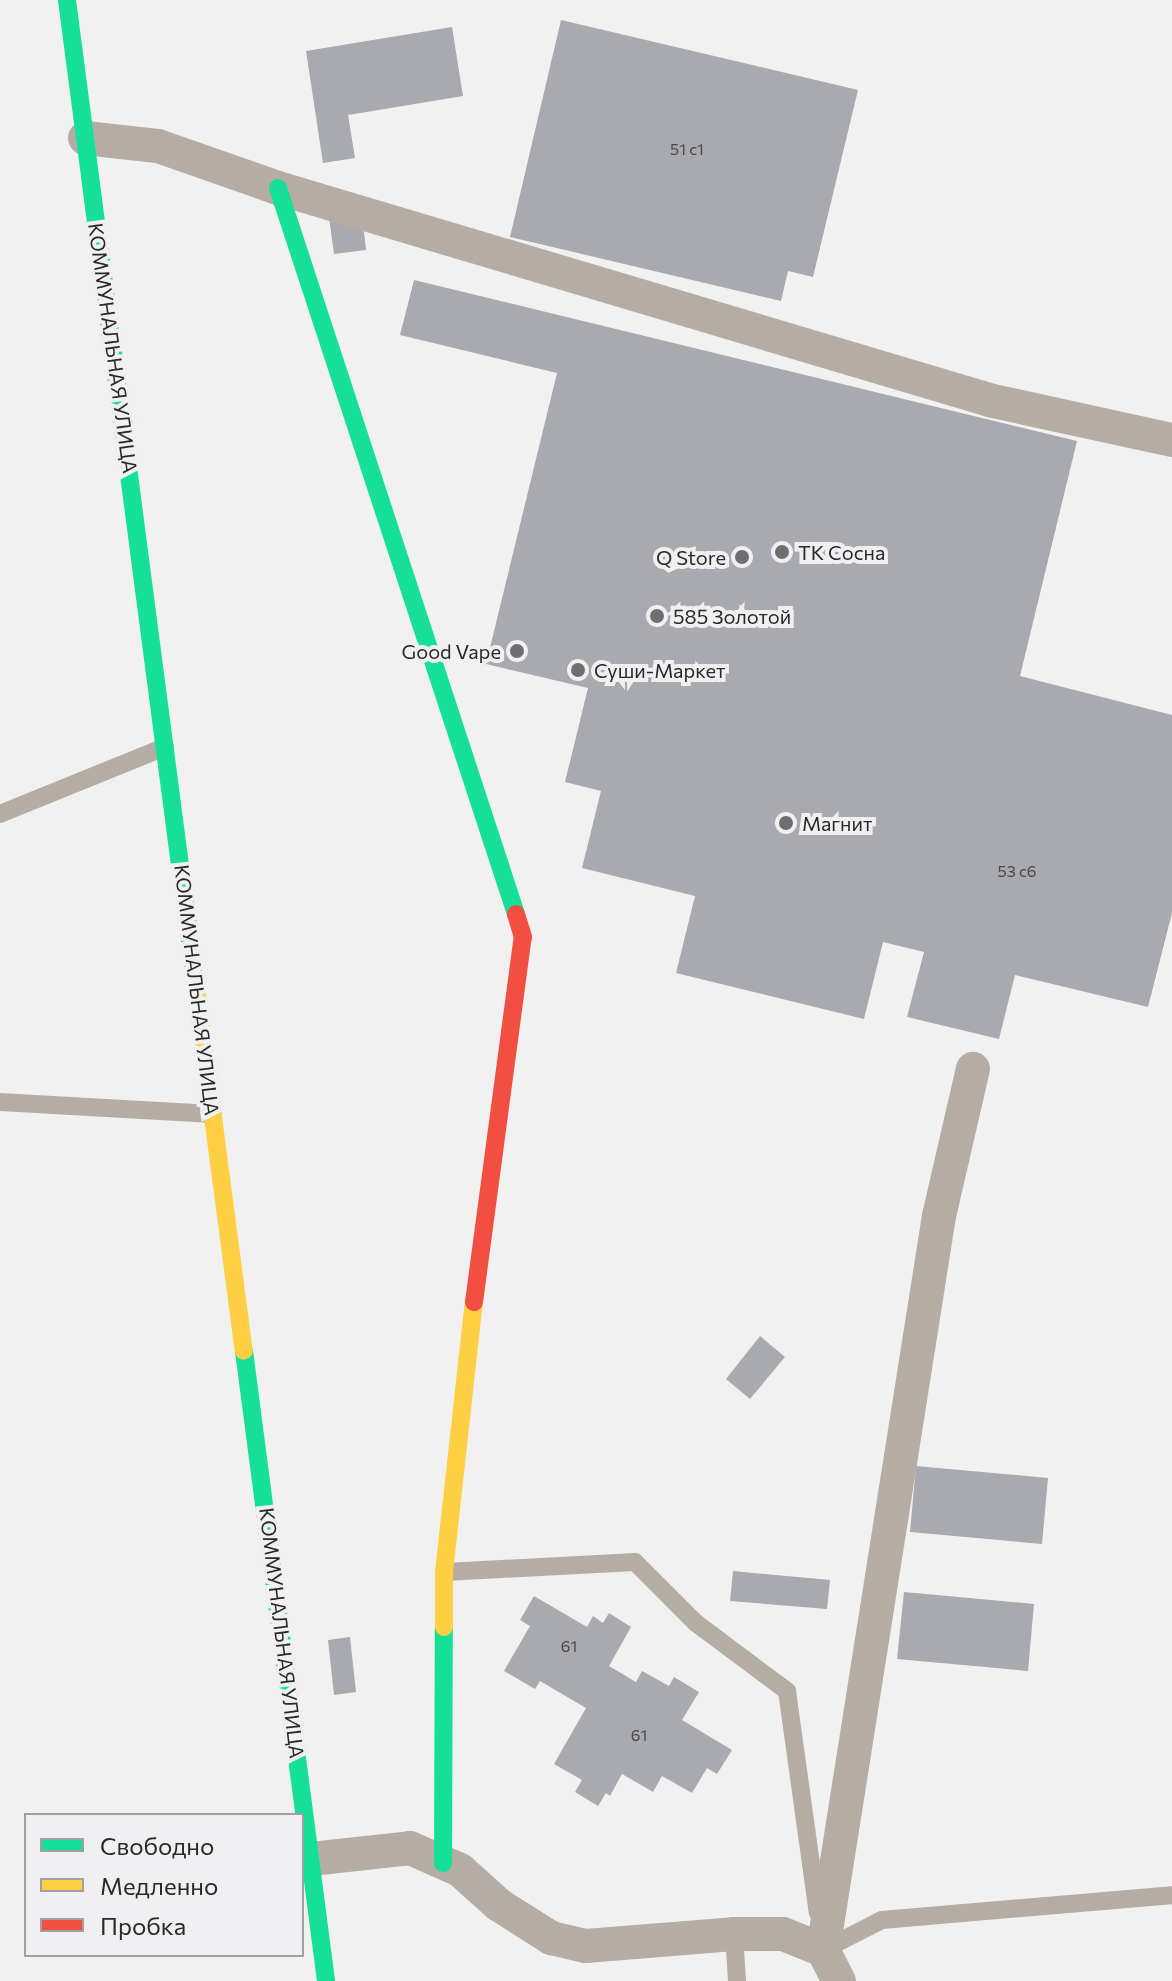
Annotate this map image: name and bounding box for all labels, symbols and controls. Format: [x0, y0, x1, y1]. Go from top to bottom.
house number: 51 с1 [670, 139, 704, 159]
street label: КОММУНАЛЬНАЯ УЛИЦА [84, 221, 142, 475]
place label: ТК Сосна [798, 540, 885, 564]
marker: ТК Сосна [773, 543, 791, 561]
place label: Q Store [656, 545, 726, 569]
marker: Q Store [733, 548, 751, 566]
place label: 585 Золотой [673, 604, 791, 628]
marker: 585 Золотой [648, 607, 666, 625]
place label: Good Vape [402, 639, 501, 663]
marker: Good Vape [508, 642, 526, 660]
place label: Суши-Маркет [594, 658, 725, 682]
marker: Суши-Маркет [569, 661, 587, 679]
place label: Магнит [802, 811, 872, 835]
marker: Магнит [777, 814, 795, 832]
house number: 53 с6 [997, 861, 1037, 881]
street label: КОММУНАЛЬНАЯ УЛИЦА [170, 863, 224, 1117]
street label: КОММУНАЛЬНАЯ УЛИЦА [255, 1506, 309, 1760]
house number: 61 [561, 1636, 577, 1656]
house number: 61 [631, 1725, 647, 1745]
legend [24, 1813, 304, 1957]
text: Свободно [100, 1831, 214, 1860]
text: Медленно [100, 1871, 218, 1900]
text: Пробка [100, 1911, 186, 1940]

